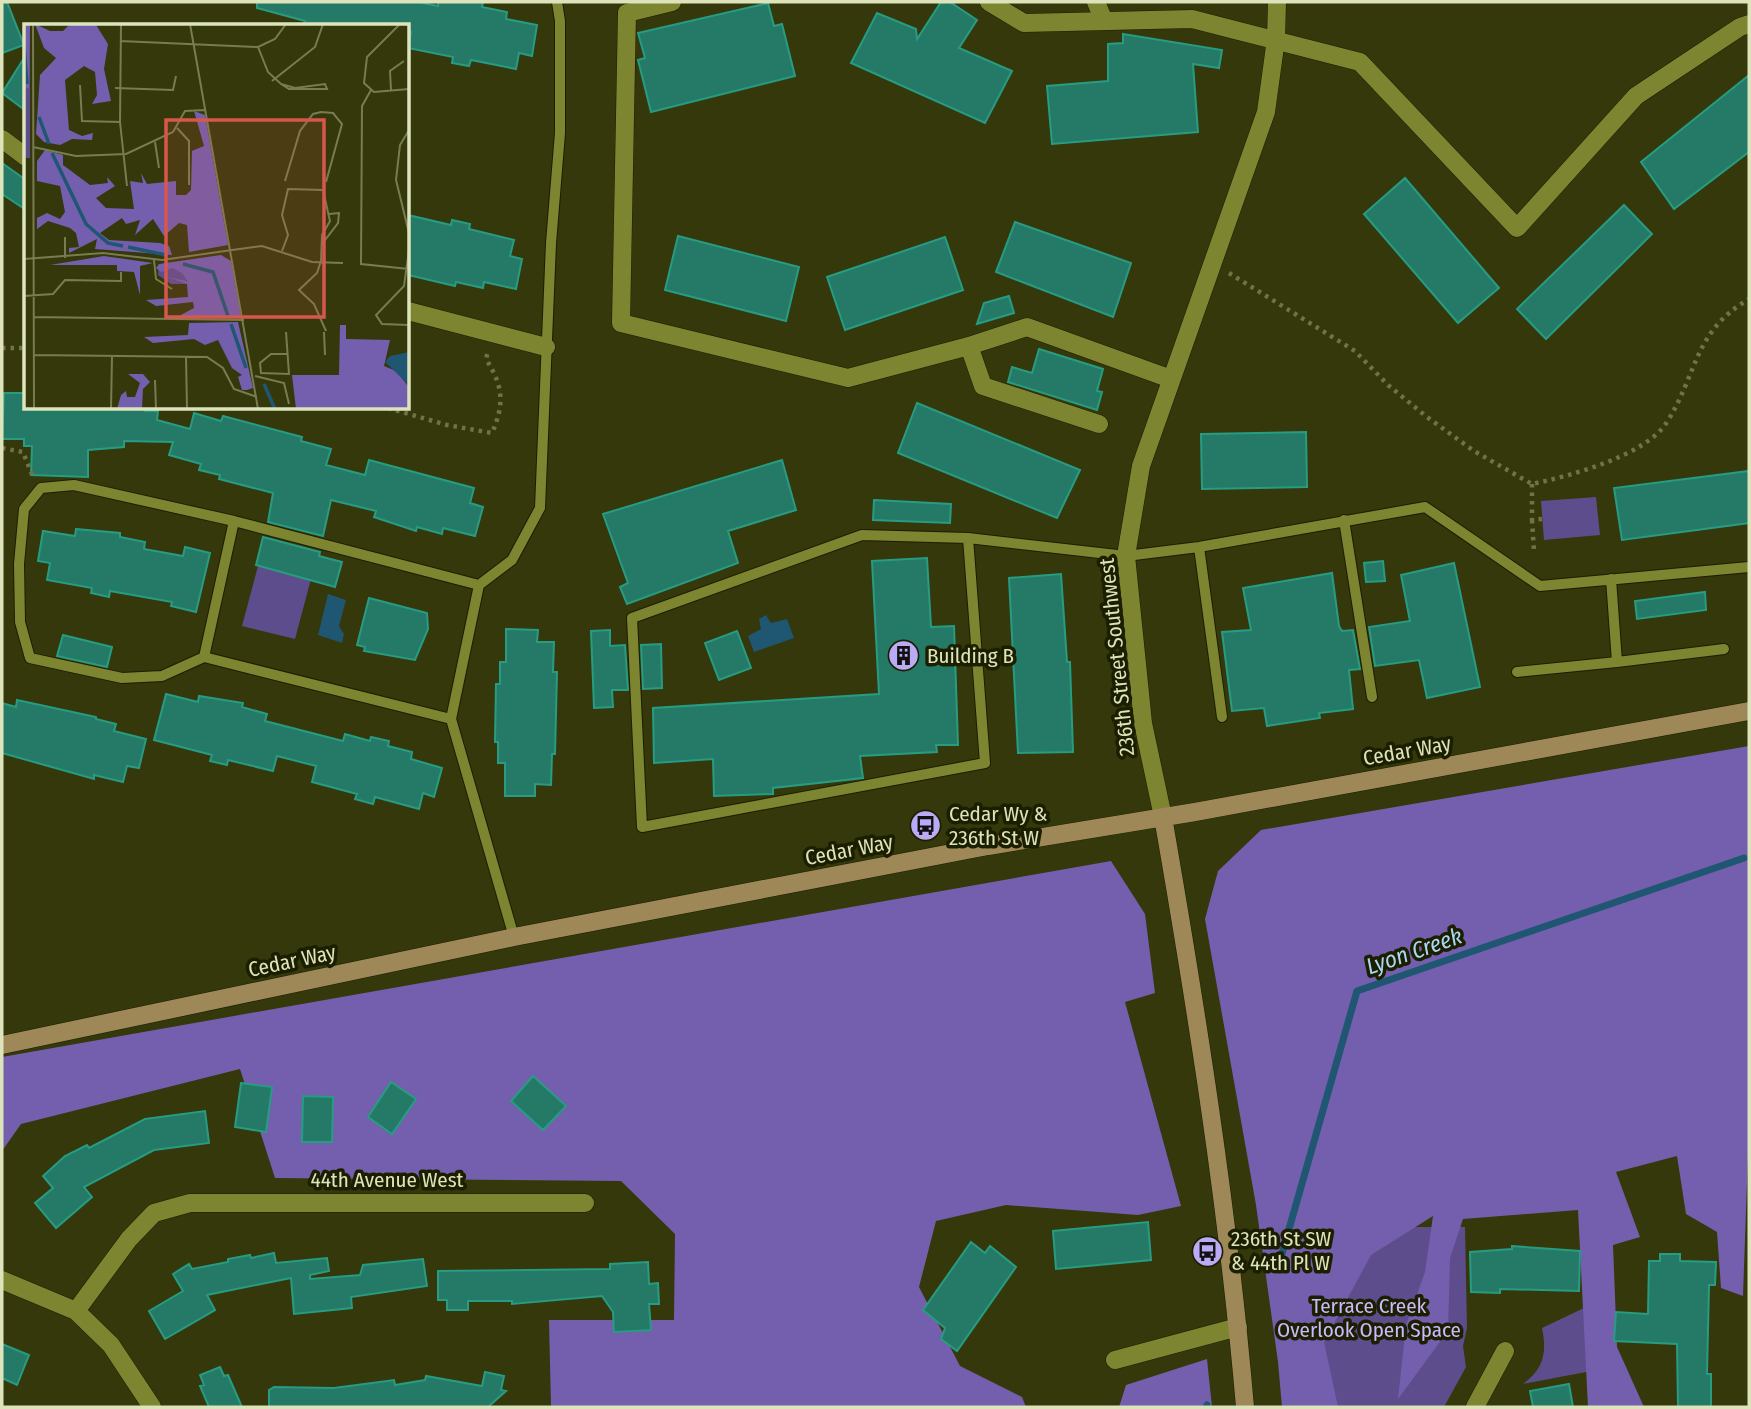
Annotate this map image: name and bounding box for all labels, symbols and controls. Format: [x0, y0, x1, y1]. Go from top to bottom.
inset map [24, 24, 410, 410]
street label: 236th Street Southwest [1094, 557, 1140, 757]
building icon: Building B [887, 639, 921, 673]
place label: Building B [927, 643, 1014, 669]
street label: Cedar Way [1361, 730, 1454, 772]
place label: Cedar Wy & 236th St W [949, 801, 1047, 851]
bus stop icon: Cedar Wy & 236th St W [909, 809, 943, 843]
street label: Cedar Way [803, 829, 896, 871]
water label: Lyon Creek [1362, 922, 1466, 980]
street label: Cedar Way [246, 939, 339, 983]
street label: 44th Avenue West [311, 1167, 464, 1193]
place label: 236th St SW & 44th Pl W [1231, 1226, 1331, 1276]
bus stop icon: 236th St SW & 44th Pl W [1191, 1234, 1225, 1268]
park label: Terrace Creek Overlook Open Space [1277, 1293, 1461, 1343]

